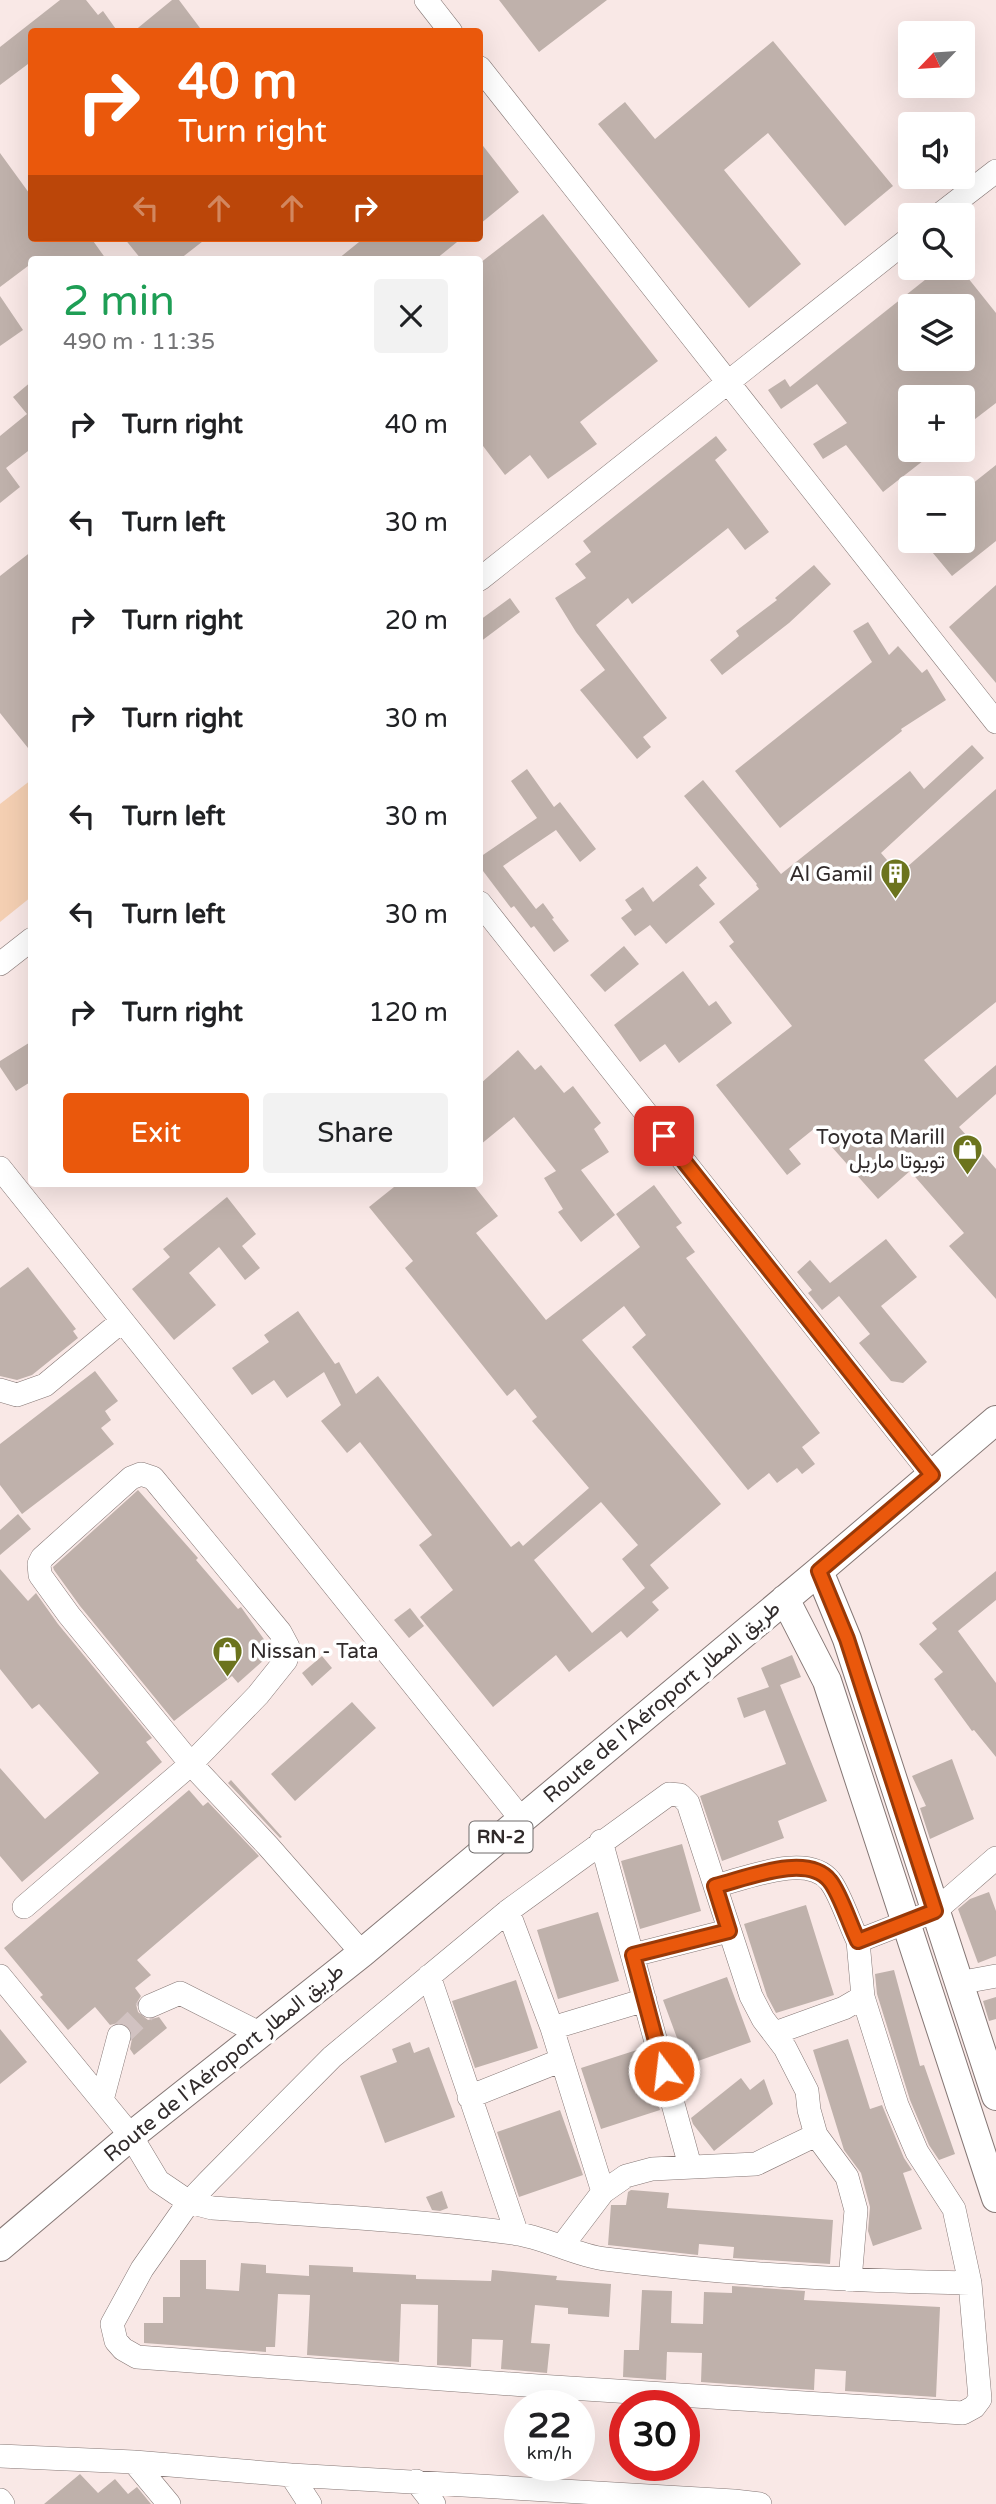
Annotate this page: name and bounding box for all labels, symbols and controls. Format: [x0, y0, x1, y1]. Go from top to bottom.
north arrow [898, 21, 975, 98]
map controls [898, 21, 975, 553]
text: 40 m [178, 53, 297, 112]
icon: right [63, 56, 154, 147]
button: sound [898, 112, 975, 189]
text: Turn right [178, 113, 327, 151]
icon: left [127, 189, 165, 227]
icon: ahead [200, 189, 238, 227]
icon: ahead [273, 189, 311, 227]
icon: right [346, 189, 384, 227]
button: search [898, 203, 975, 280]
text: 2 min [63, 276, 175, 327]
button: close [374, 279, 448, 353]
button: layers [898, 294, 975, 371]
text: 490 m · 11:35 [63, 328, 215, 356]
button: + [898, 385, 975, 462]
icon: right [63, 405, 101, 443]
text: Turn right [122, 409, 243, 440]
text: 40 m [385, 409, 448, 440]
button: − [898, 476, 975, 553]
icon: left [63, 503, 101, 541]
text: Turn left [122, 507, 225, 538]
text: 30 m [385, 507, 448, 538]
icon: right [63, 601, 101, 639]
text: Turn right [122, 605, 243, 636]
text: 20 m [385, 605, 448, 636]
icon: right [63, 699, 101, 737]
text: Turn right [122, 703, 243, 734]
text: 30 m [385, 703, 448, 734]
icon: left [63, 797, 101, 835]
text: Turn left [122, 801, 225, 832]
text: 30 m [385, 801, 448, 832]
building icon: Al Gamil [879, 857, 913, 901]
place label: Al Gamil [789, 862, 873, 887]
icon: left [63, 895, 101, 933]
text: Turn left [122, 899, 225, 930]
text: 30 m [385, 899, 448, 930]
icon: right [63, 993, 101, 1031]
text: Turn right [122, 997, 243, 1028]
text: 120 m [368, 997, 448, 1028]
button: Exit [63, 1093, 249, 1173]
button: Share [263, 1093, 448, 1173]
pin [634, 1106, 694, 1166]
icon: arrive [645, 1117, 683, 1155]
place label: Toyota Marill تويوتا ماريل [816, 1125, 945, 1174]
shop icon: Toyota Marill تويوتا ماريل [951, 1132, 985, 1176]
street label: Route de l'Aéroport طريق المطار [539, 1596, 785, 1808]
shop icon: Nissan - Tata [210, 1634, 244, 1678]
place label: Nissan - Tata [250, 1639, 379, 1664]
road number: RN-2 [470, 1822, 532, 1853]
street label: Route de l'Aéroport طريق المطار [99, 1958, 349, 2168]
position arrow [627, 2034, 701, 2108]
speed limit sign: 30 [609, 2390, 700, 2481]
text: 22 [528, 2405, 571, 2447]
text: km/h [527, 2442, 572, 2464]

